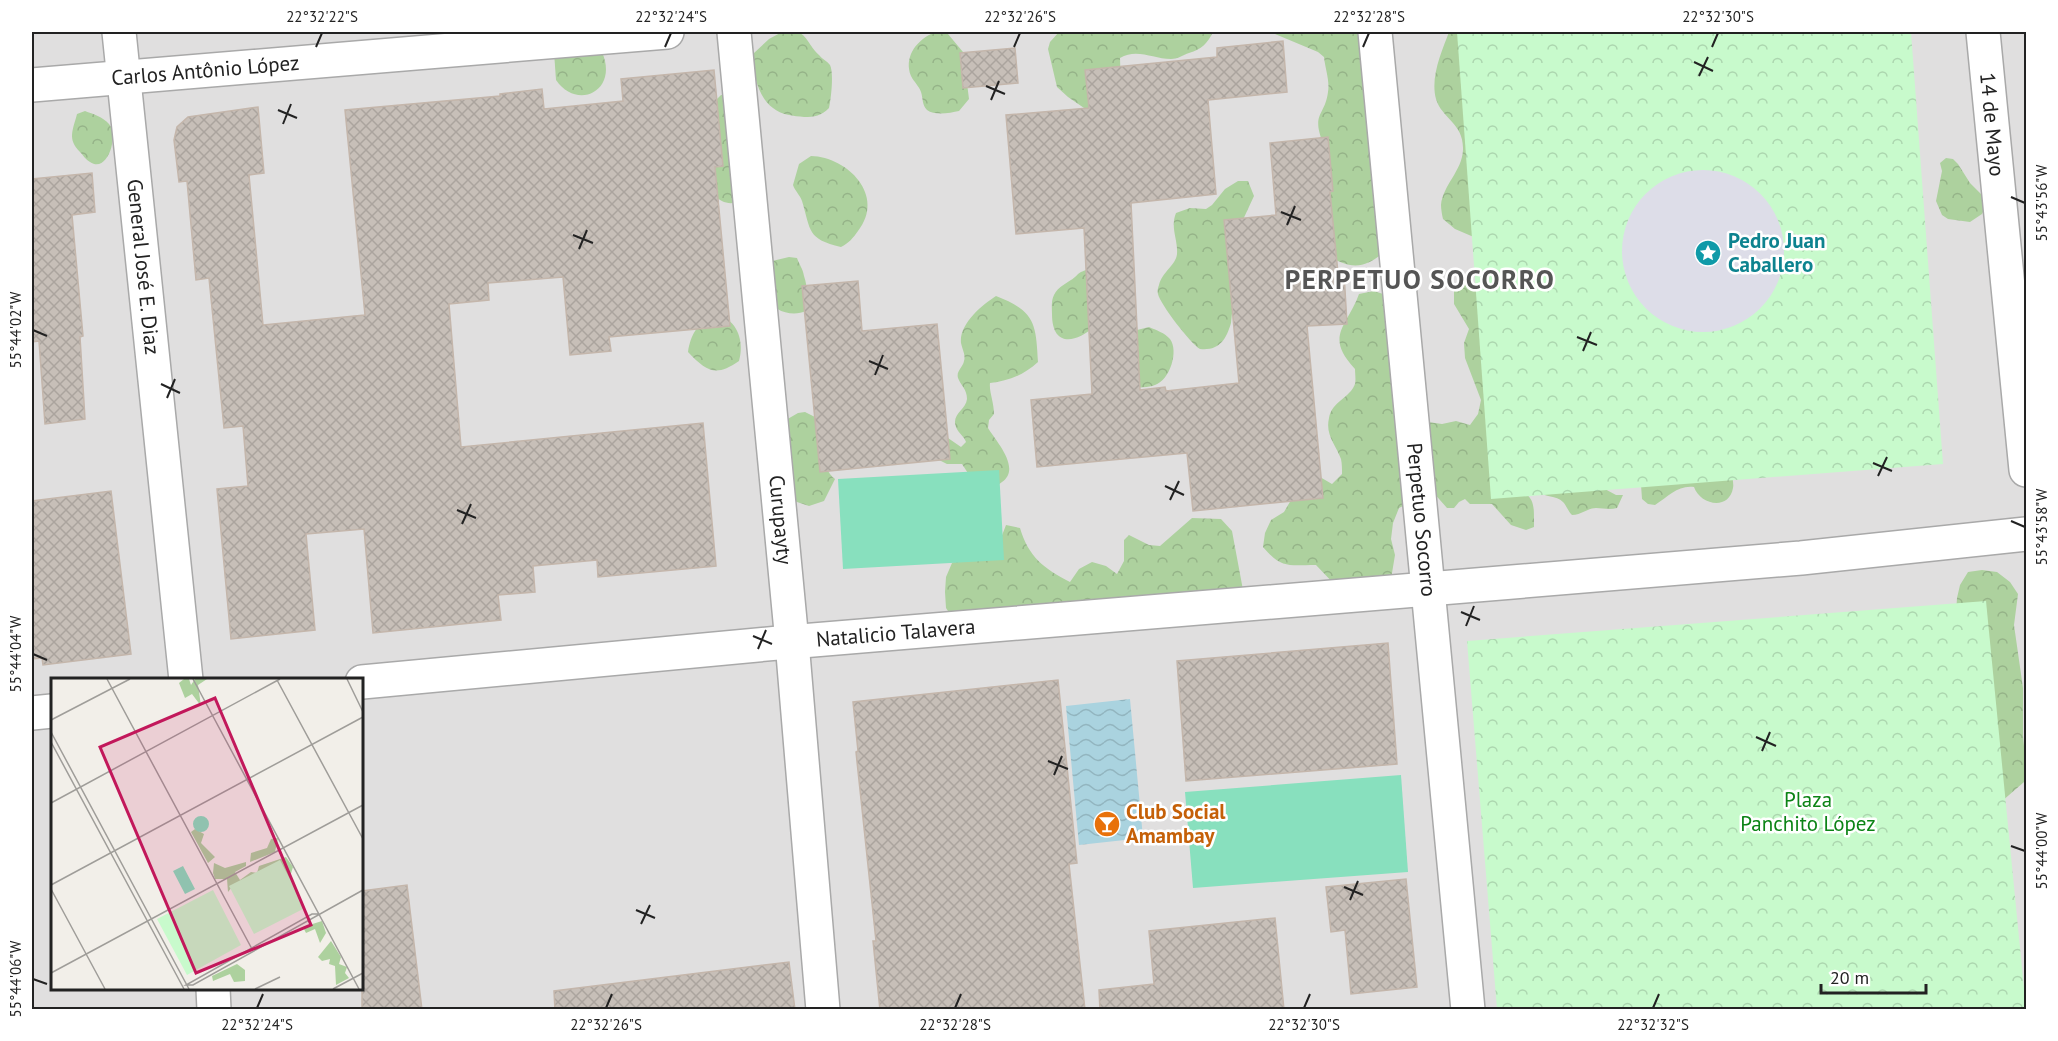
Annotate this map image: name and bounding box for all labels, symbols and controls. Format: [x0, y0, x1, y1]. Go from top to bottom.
text: 22°32'22"S [286, 7, 358, 26]
text: 22°32'24"S [635, 7, 707, 26]
text: 22°32'26"S [984, 7, 1056, 26]
text: 22°32'28"S [1333, 7, 1405, 26]
text: 22°32'30"S [1682, 7, 1754, 26]
street label: Carlos Antônio López [110, 49, 300, 91]
street label: 14 de Mayo [1974, 71, 2011, 178]
text: 55°43'56"W [2032, 164, 2051, 241]
street label: General José E. Diaz [121, 178, 166, 356]
place label: Pedro Juan Caballero [1728, 227, 1825, 278]
place icon: Pedro Juan Caballero [1693, 238, 1723, 268]
district label: PERPETUO SOCORRO [1285, 262, 1555, 296]
text: 55°44'02"W [6, 291, 25, 368]
street label: Perpetuo Socorro [1401, 442, 1443, 598]
street label: Curupayty [763, 474, 799, 566]
text: 55°43'58"W [2032, 488, 2051, 565]
street label: Natalicio Talavera [815, 613, 976, 653]
text: 55°44'04"W [6, 615, 25, 692]
inset map [51, 678, 363, 990]
park label: Plaza Panchito López [1740, 786, 1876, 837]
place label: Club Social Amambay [1126, 798, 1226, 849]
bar icon: Club Social Amambay [1092, 809, 1122, 839]
text: 55°44'00"W [2032, 812, 2051, 889]
text: 55°44'06"W [6, 940, 25, 1017]
scale bar [1821, 957, 1926, 995]
text: 20 m [1830, 966, 1869, 989]
text: 22°32'24"S [221, 1015, 293, 1034]
text: 22°32'26"S [570, 1015, 642, 1034]
text: 22°32'28"S [919, 1015, 991, 1034]
text: 22°32'30"S [1268, 1015, 1340, 1034]
text: 22°32'32"S [1617, 1015, 1689, 1034]

